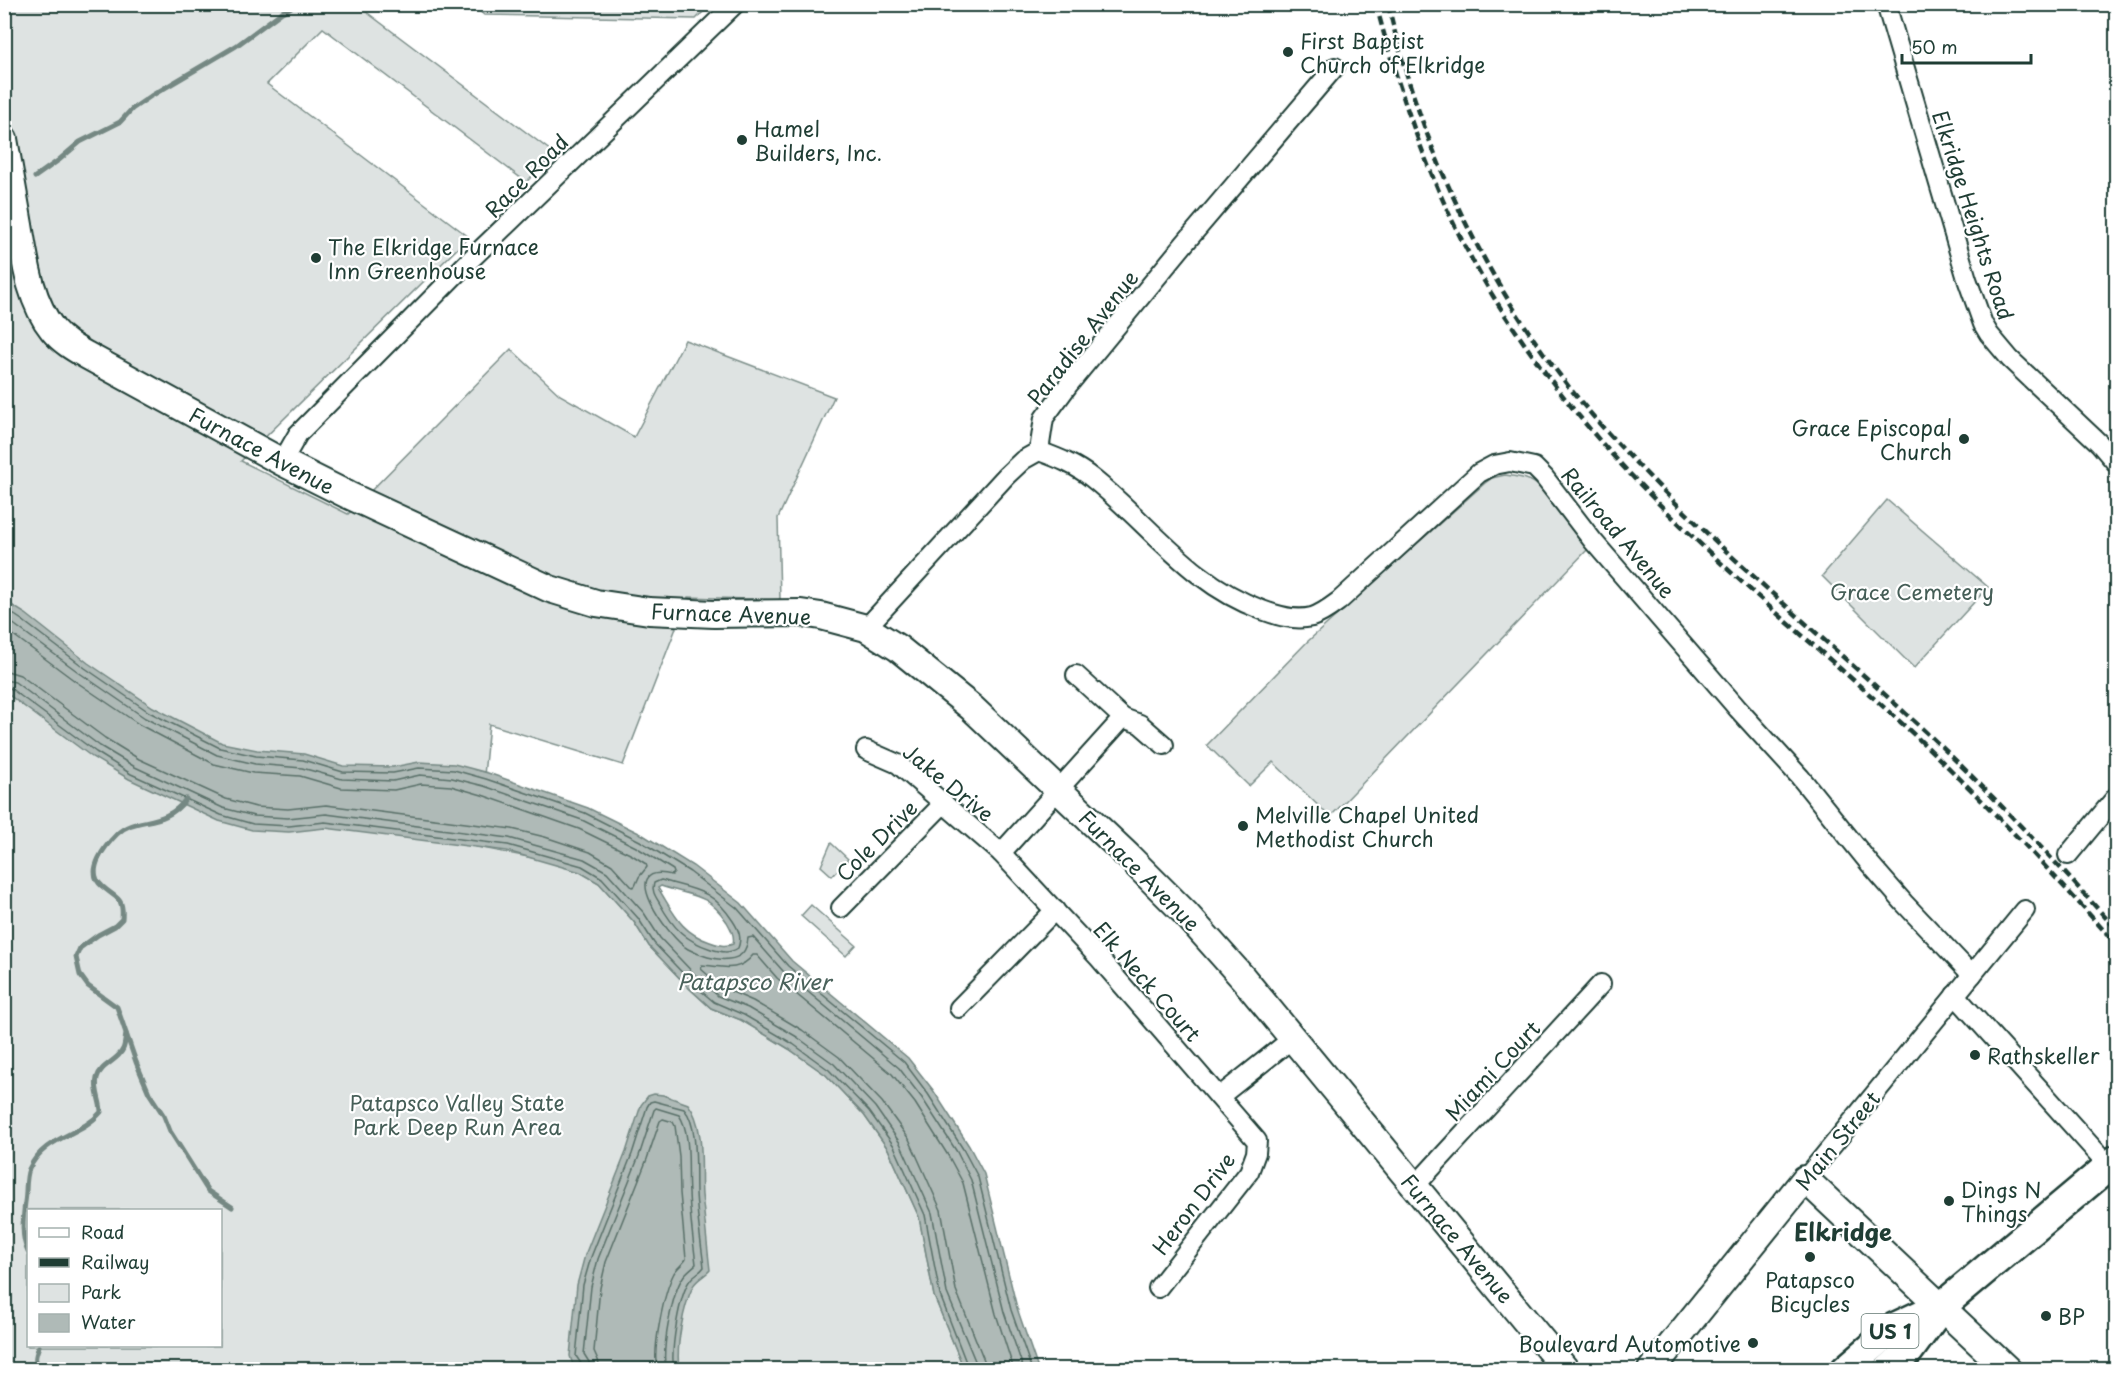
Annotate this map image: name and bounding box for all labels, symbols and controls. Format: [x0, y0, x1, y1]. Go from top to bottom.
place label: First Baptist Church of Elkridge [1300, 24, 1485, 80]
scale bar [1902, 27, 2031, 65]
text: 50 m [1911, 33, 1958, 60]
marker: First Baptist Church of Elkridge [1281, 45, 1295, 59]
street label: Elkridge Heights Road [1925, 106, 2023, 324]
place label: Hamel Builders, Inc. [754, 112, 882, 168]
street label: Race Road [477, 126, 575, 224]
marker: Hamel Builders, Inc. [735, 133, 749, 147]
place label: The Elkridge Furnace Inn Greenhouse [328, 230, 539, 286]
marker: The Elkridge Furnace Inn Greenhouse [309, 251, 323, 265]
street label: Paradise Avenue [1019, 263, 1145, 411]
street label: Furnace Avenue [184, 398, 340, 502]
place label: Grace Episcopal Church [1791, 411, 1952, 467]
marker: Grace Episcopal Church [1957, 432, 1971, 446]
street label: Railroad Avenue [1554, 459, 1684, 605]
park label: Grace Cemetery [1830, 575, 1994, 607]
street label: Furnace Avenue [650, 594, 812, 632]
street label: Jake Drive [897, 735, 1001, 829]
street label: Cole Drive [828, 792, 924, 888]
place label: Melville Chapel United Methodist Church [1255, 798, 1479, 854]
street label: Furnace Avenue [1072, 802, 1208, 938]
marker: Melville Chapel United Methodist Church [1236, 819, 1250, 833]
street label: Elk Neck Court [1087, 914, 1209, 1048]
water label: Patapsco River [677, 964, 834, 997]
street label: Miami Court [1437, 1013, 1547, 1127]
place label: Rathskeller [1987, 1039, 2100, 1071]
marker: Rathskeller [1968, 1048, 1982, 1062]
street label: Main Street [1787, 1083, 1887, 1197]
park label: Patapsco Valley State Park Deep Run Area [349, 1086, 565, 1142]
street label: Heron Drive [1144, 1145, 1242, 1261]
street label: Furnace Avenue [1394, 1166, 1522, 1310]
place label: Dings N Things [1961, 1173, 2041, 1229]
marker: Dings N Things [1942, 1194, 1956, 1208]
legend [27, 1209, 222, 1347]
district label: Elkridge [1794, 1213, 1892, 1249]
text: Road [81, 1218, 125, 1245]
text: Railway [81, 1248, 149, 1275]
marker: Patapsco Bicycles [1803, 1250, 1817, 1264]
place label: Patapsco Bicycles [1765, 1263, 1855, 1319]
text: Park [81, 1278, 121, 1305]
place label: BP [2058, 1300, 2085, 1332]
text: Water [81, 1308, 136, 1335]
marker: BP [2039, 1309, 2053, 1323]
road number: US 1 [1862, 1314, 1918, 1348]
place label: Boulevard Automotive [1518, 1327, 1741, 1359]
marker: Boulevard Automotive [1746, 1336, 1760, 1350]

